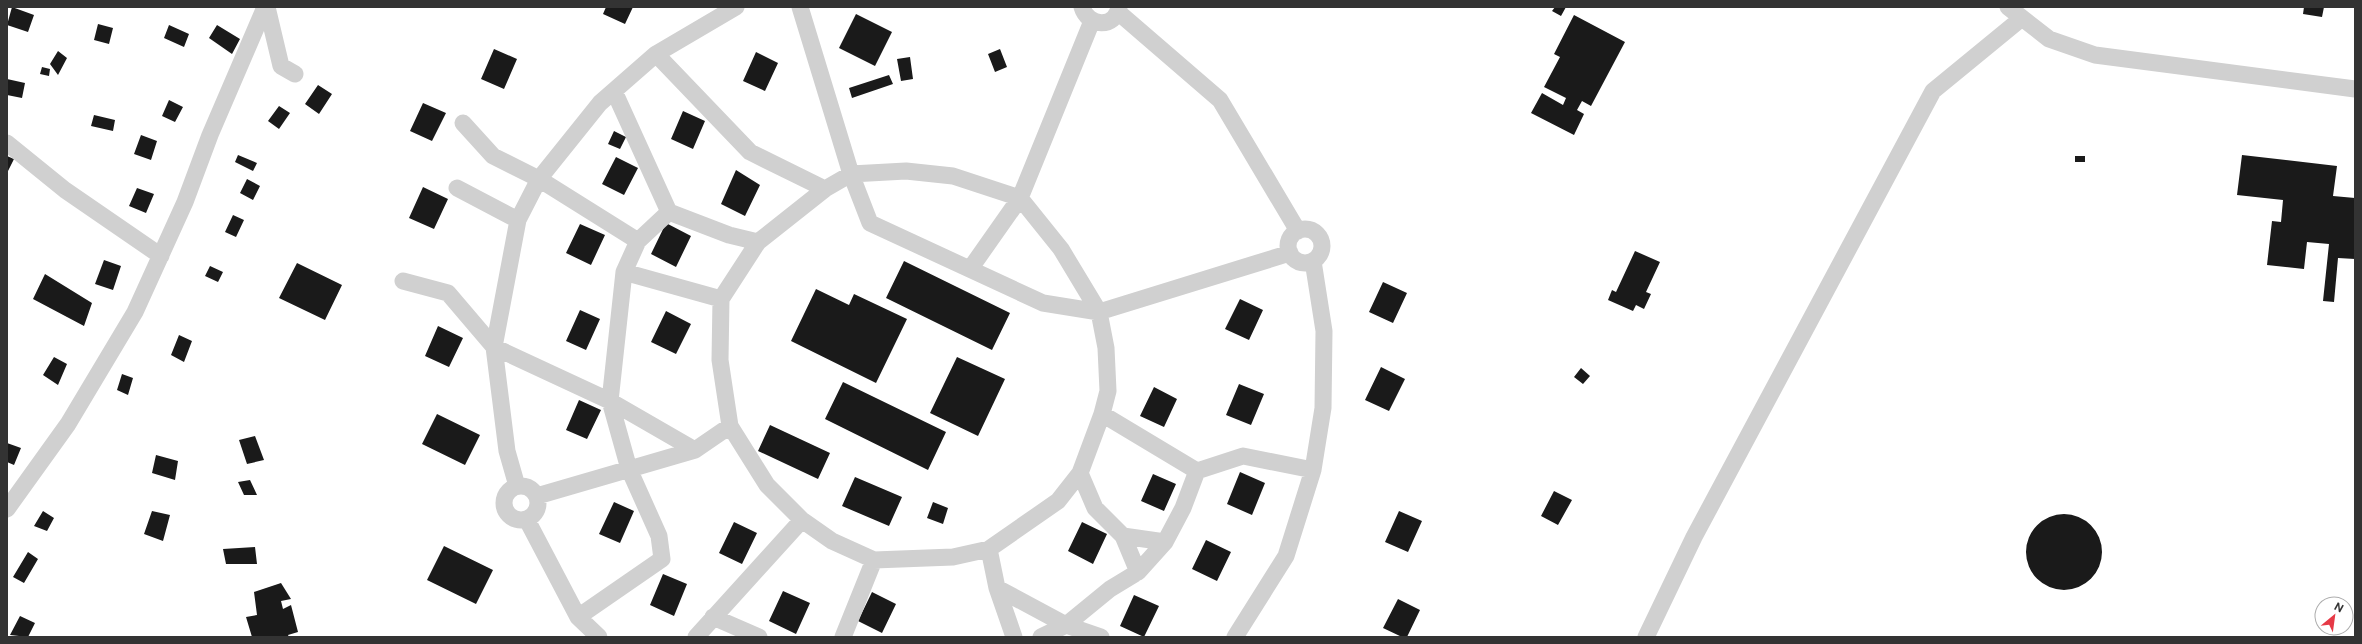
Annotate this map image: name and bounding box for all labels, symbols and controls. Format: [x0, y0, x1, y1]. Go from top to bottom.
north arrow [2314, 596, 2354, 636]
text: N [2332, 600, 2346, 615]

